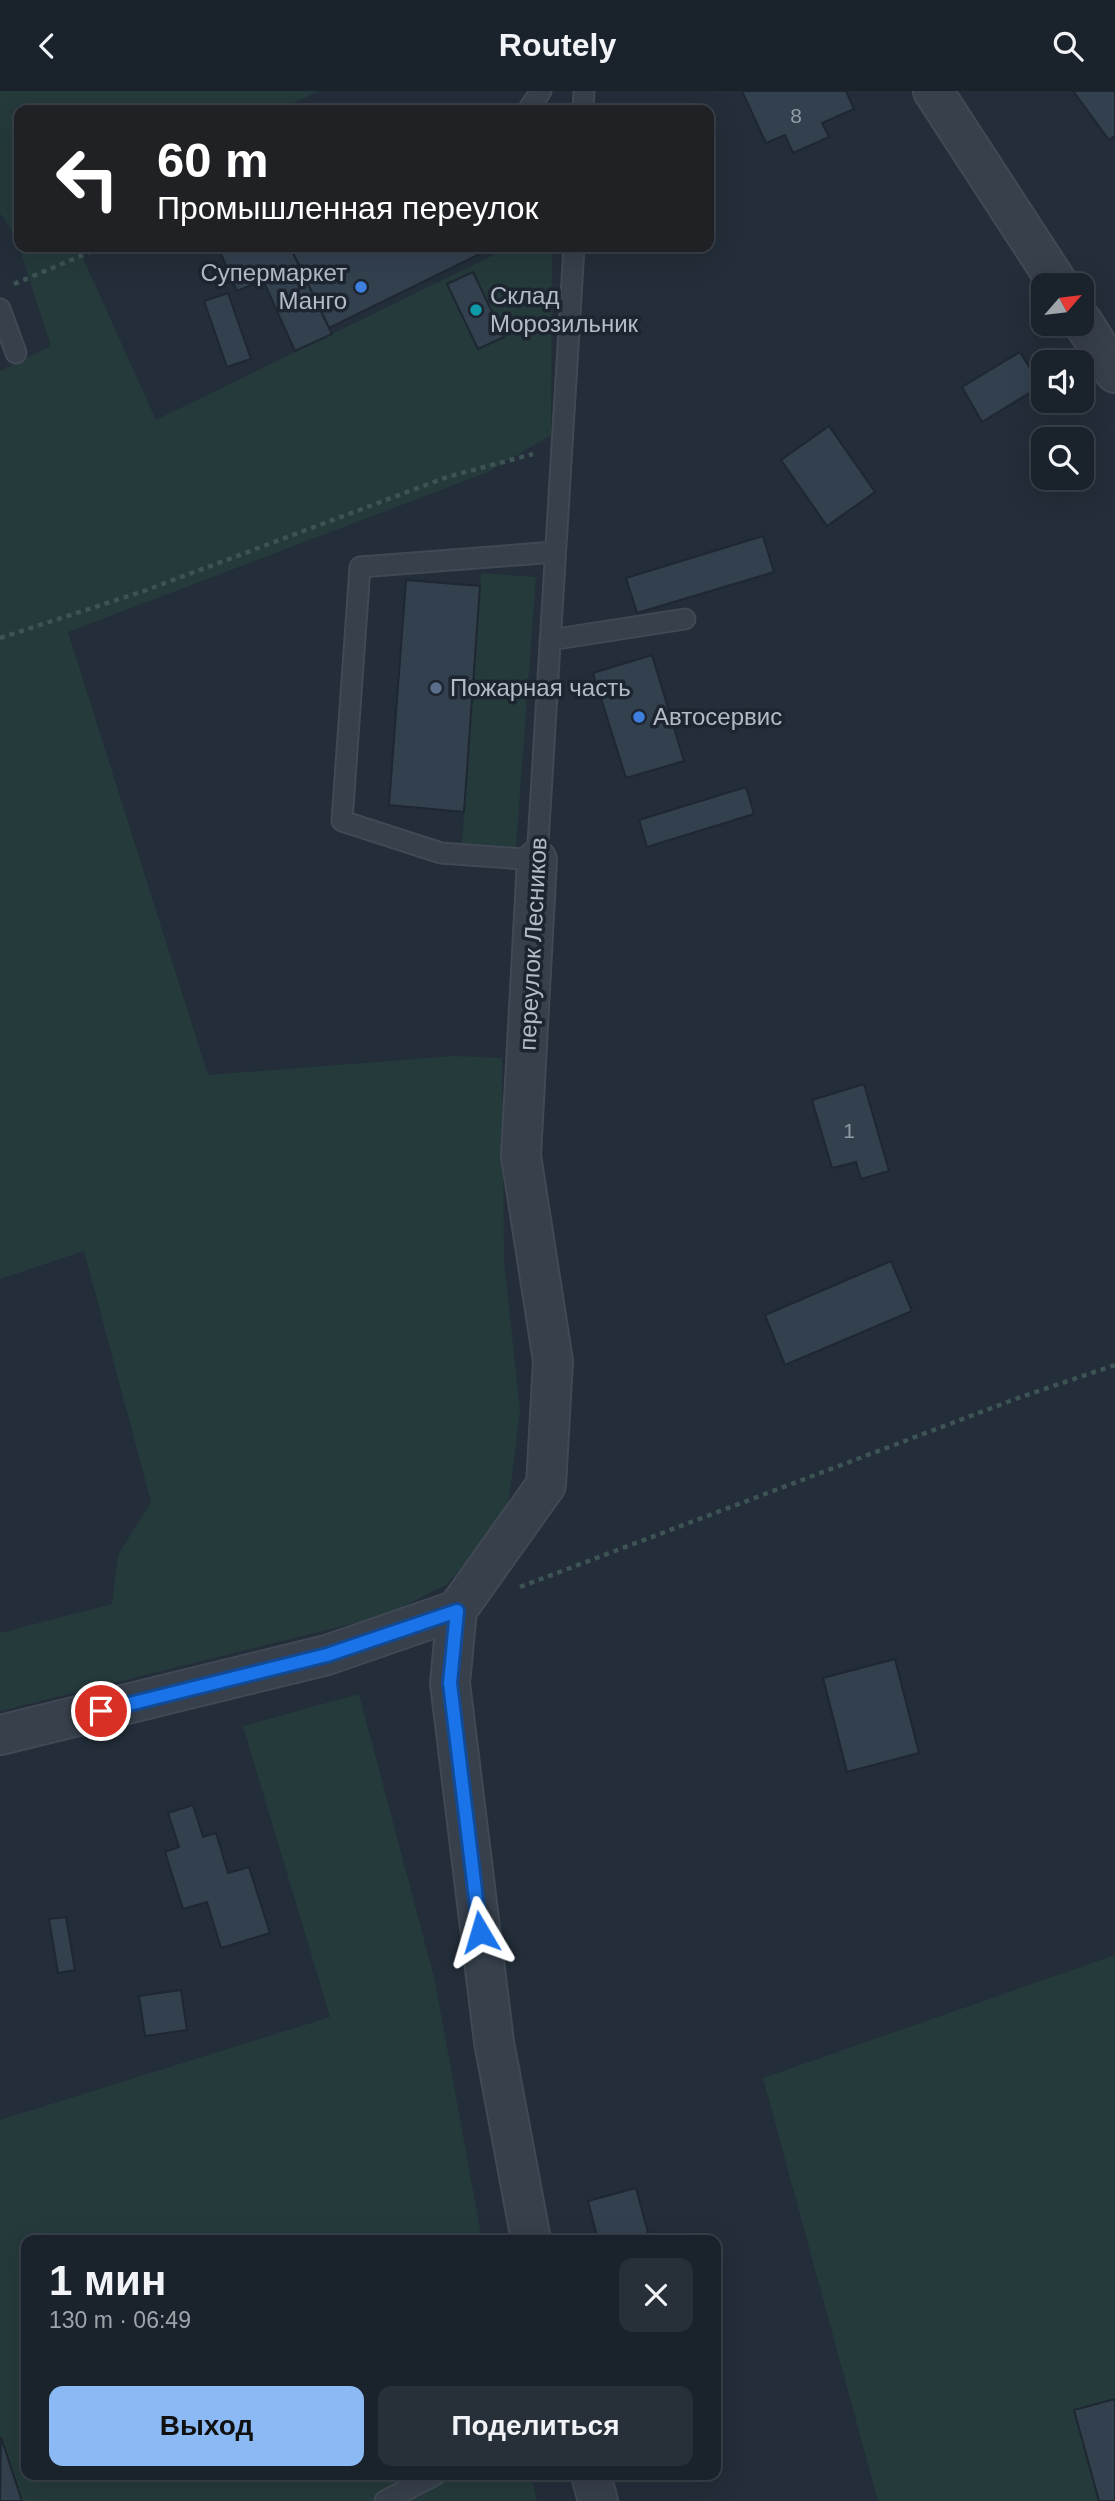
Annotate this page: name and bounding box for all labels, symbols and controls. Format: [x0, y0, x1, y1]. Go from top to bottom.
icon: back [28, 27, 66, 65]
text: Routely [499, 27, 616, 63]
icon: search [1049, 27, 1087, 65]
house number: 8 [790, 104, 802, 127]
icon: left [42, 133, 133, 224]
text: 60 m [157, 133, 269, 187]
text: Промышленная переулок [157, 190, 539, 226]
place label: Супермаркет Манго [200, 259, 347, 314]
north arrow [1031, 273, 1094, 336]
map controls [1031, 273, 1094, 490]
marker: Супермаркет Манго [353, 279, 369, 295]
place label: Склад Морозильник [490, 282, 639, 337]
marker: Склад Морозильник [468, 302, 484, 318]
button: sound [1031, 350, 1094, 413]
button: search [1031, 427, 1094, 490]
place label: Пожарная часть [450, 674, 631, 701]
marker: Пожарная часть [428, 680, 444, 696]
place label: Автосервис [653, 703, 782, 730]
marker: Автосервис [631, 709, 647, 725]
street label: переулок Лесников [513, 837, 552, 1051]
house number: 1 [843, 1119, 855, 1142]
pin [71, 1681, 131, 1741]
icon: arrive [82, 1692, 120, 1730]
position arrow [443, 1895, 517, 1969]
text: 1 мин [49, 2257, 166, 2304]
button: close [619, 2258, 693, 2332]
text: 130 m · 06:49 [49, 2307, 191, 2333]
button: Выход [49, 2386, 364, 2466]
button: Поделиться [378, 2386, 693, 2466]

